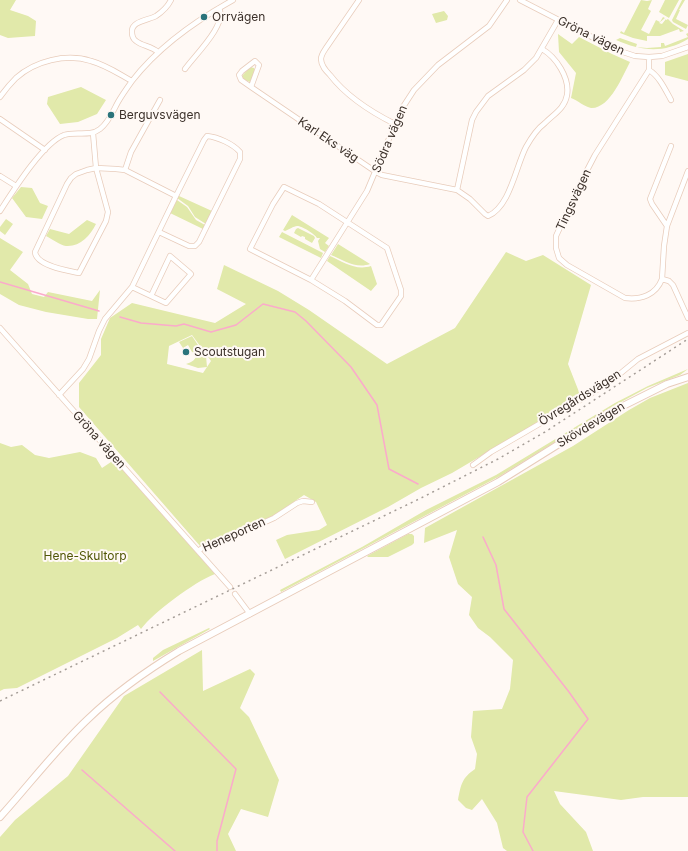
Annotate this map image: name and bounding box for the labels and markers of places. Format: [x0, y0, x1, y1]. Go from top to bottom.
place label: Orrvägen [212, 10, 265, 24]
marker: Orrvägen [199, 12, 209, 22]
place label: Berguvsvägen [119, 108, 201, 122]
marker: Berguvsvägen [106, 110, 116, 120]
place label: Scoutstugan [194, 345, 265, 359]
marker: Scoutstugan [181, 347, 191, 357]

